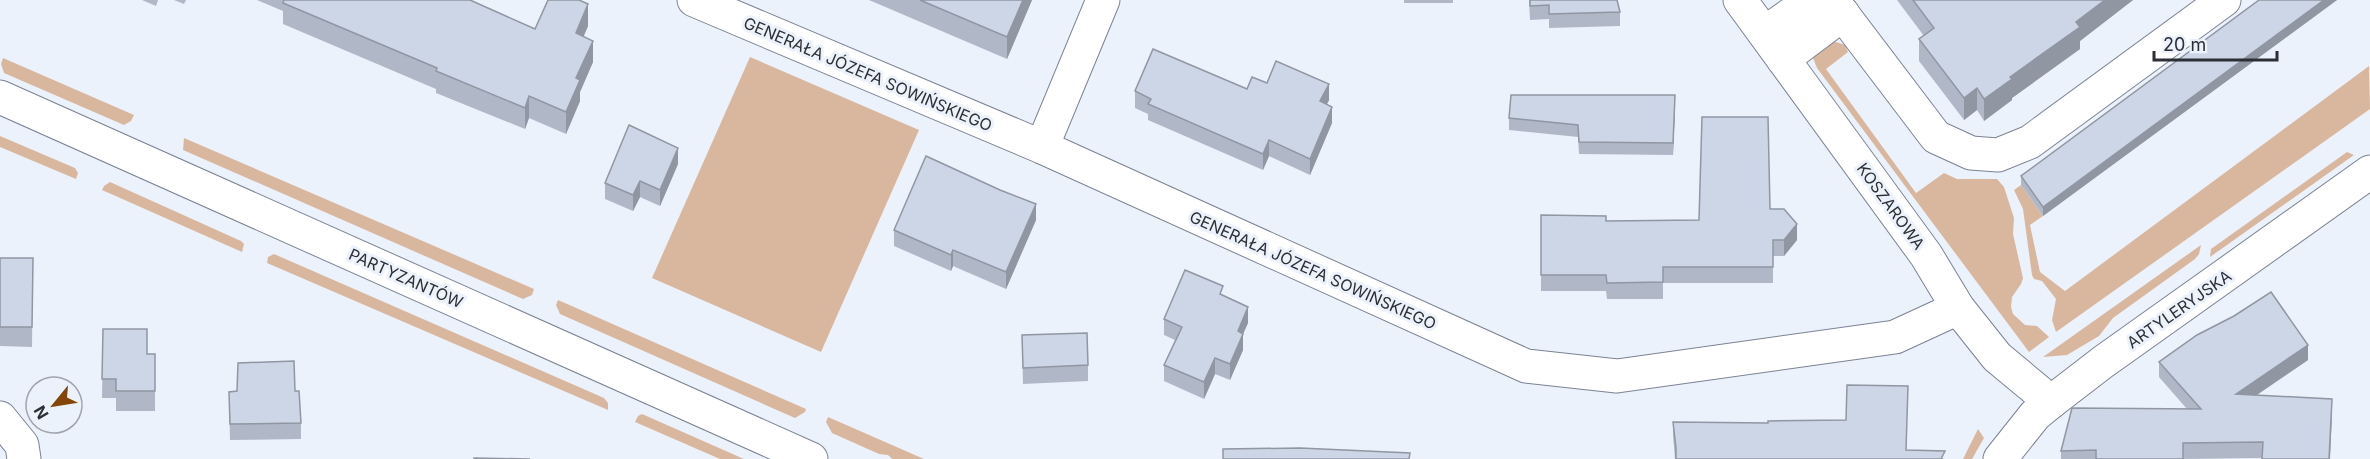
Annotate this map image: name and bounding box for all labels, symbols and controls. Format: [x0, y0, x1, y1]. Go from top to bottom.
street label: GENERAŁA JÓZEFA SOWIŃSKIEGO [741, 12, 995, 136]
scale bar [2154, 24, 2277, 62]
text: 20 m [2163, 34, 2206, 55]
street label: KOSZAROWA [1853, 159, 1929, 253]
street label: GENERAŁA JÓZEFA SOWIŃSKIEGO [1187, 206, 1439, 334]
street label: PARTYZANTÓW [346, 244, 466, 312]
street label: ARTYLERYJSKA [2123, 266, 2235, 352]
north arrow [24, 375, 84, 435]
text: N [29, 402, 53, 423]

